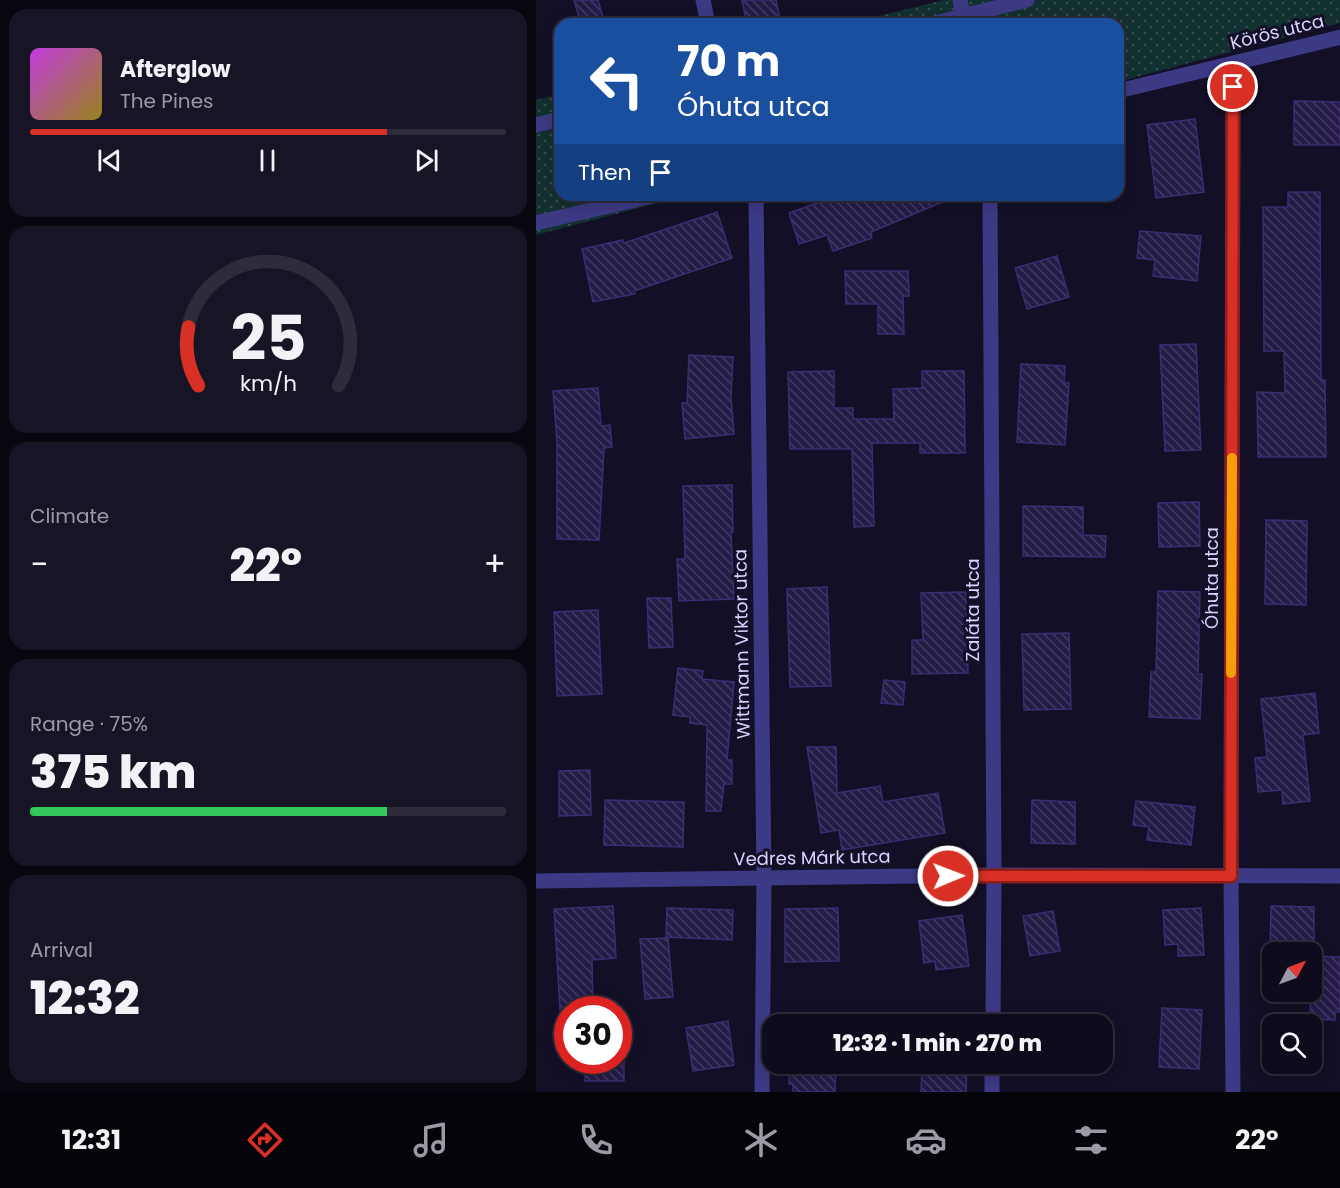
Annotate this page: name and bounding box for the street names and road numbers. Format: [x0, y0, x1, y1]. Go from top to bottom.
street label: Körös utca [1227, 8, 1326, 55]
street label: Óhuta utca [1199, 527, 1224, 629]
street label: Wittmann Viktor utca [727, 549, 756, 739]
street label: Zaláta utca [960, 558, 985, 662]
street label: Vedres Márk utca [733, 844, 891, 871]

